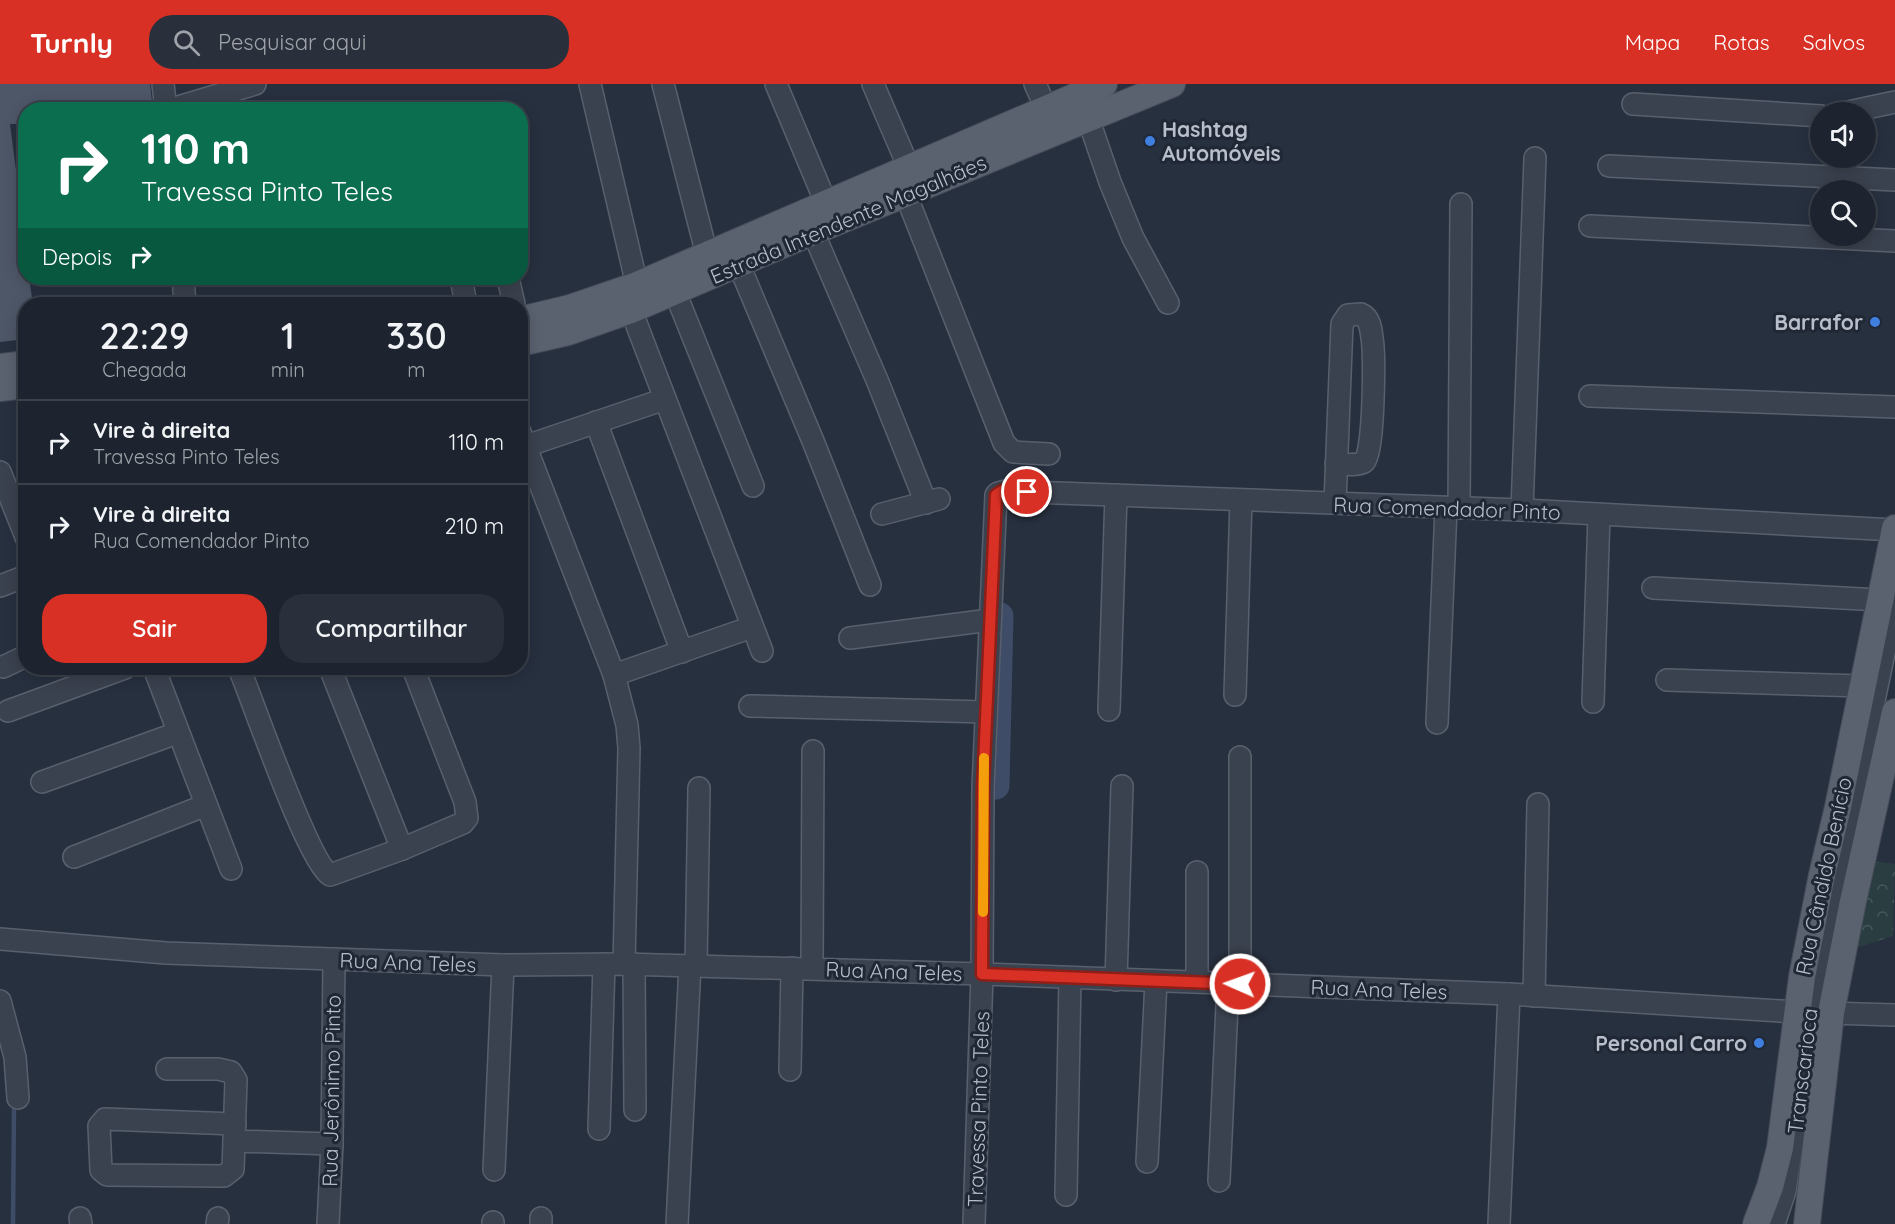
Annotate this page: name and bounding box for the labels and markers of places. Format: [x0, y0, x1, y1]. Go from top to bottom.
place label: Hashtag Automóveis [1162, 116, 1281, 166]
marker: Hashtag Automóveis [1143, 134, 1157, 148]
place label: Barrafor [1774, 309, 1863, 335]
marker: Barrafor [1868, 315, 1882, 329]
pin [1001, 466, 1052, 517]
place label: Personal Carro [1595, 1030, 1747, 1056]
marker: Personal Carro [1752, 1036, 1766, 1050]

